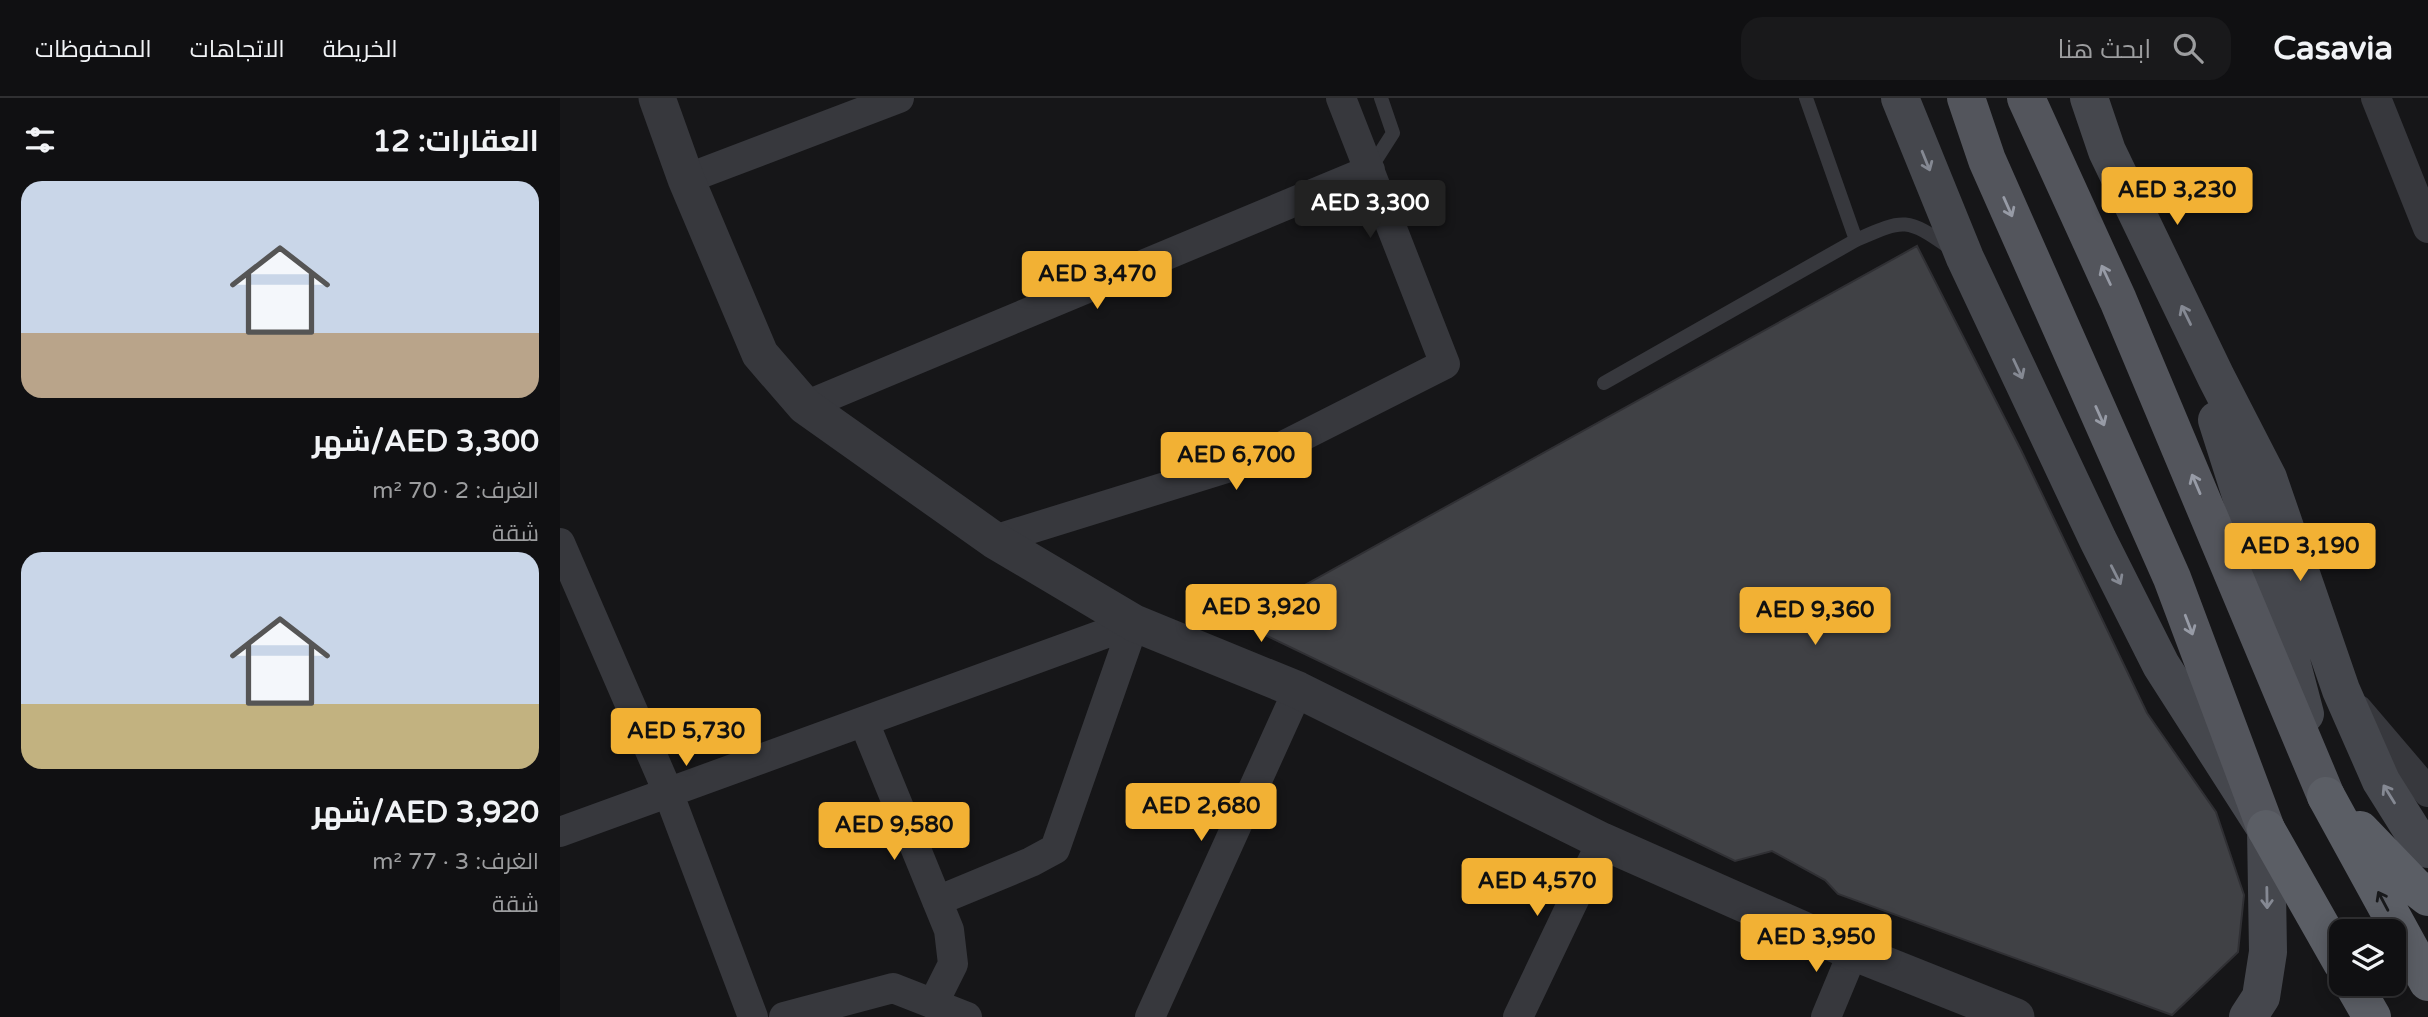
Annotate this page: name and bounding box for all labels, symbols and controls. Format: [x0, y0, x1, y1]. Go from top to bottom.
search box [1741, 17, 2231, 80]
icon: search [2169, 29, 2207, 67]
text: Casavia [2273, 29, 2393, 68]
text: ابحث هنا [2058, 34, 2151, 65]
text: المحفوظات [35, 35, 152, 64]
text: الاتجاهات [190, 35, 285, 64]
text: الخريطة [323, 35, 398, 64]
icon: filters [21, 121, 59, 159]
text: العقارات: 12 [372, 123, 539, 160]
one-way arrow [1920, 150, 1933, 172]
pin: AED 3,230 [2097, 167, 2257, 227]
text: AED 3,230 [2118, 176, 2236, 204]
pin: AED 3,300 [1290, 180, 1450, 240]
text: AED 3,300 [1311, 189, 1429, 217]
one-way arrow [2002, 196, 2015, 217]
icon: home [217, 227, 343, 353]
pin: AED 3,470 [1017, 252, 1177, 311]
text: AED 3,470 [1038, 260, 1156, 288]
one-way arrow [2099, 265, 2112, 286]
one-way arrow [2179, 305, 2192, 326]
one-way arrow [2011, 358, 2025, 379]
one-way arrow [2094, 404, 2107, 426]
text: AED 3,300/شهر [312, 423, 539, 460]
pin: AED 6,700 [1156, 432, 1316, 492]
text: AED 6,700 [1177, 441, 1295, 469]
one-way arrow [2189, 474, 2202, 495]
text: الغرف: 2 · 70 m² [372, 477, 539, 505]
text: شقة [492, 520, 539, 548]
pin: AED 3,190 [2220, 524, 2380, 583]
text: AED 3,190 [2241, 532, 2359, 560]
one-way arrow [2109, 564, 2123, 584]
pin: AED 3,920 [1181, 584, 1341, 644]
pin: AED 9,360 [1735, 588, 1895, 647]
text: AED 3,920 [1202, 593, 1320, 621]
text: AED 9,360 [1756, 596, 1874, 624]
icon: home [217, 598, 343, 724]
one-way arrow [2184, 613, 2197, 635]
pin: AED 5,730 [606, 708, 766, 768]
text: AED 5,730 [627, 717, 745, 745]
pin: AED 2,680 [1121, 784, 1281, 843]
one-way arrow [2382, 784, 2396, 804]
text: AED 2,680 [1142, 792, 1260, 820]
text: AED 3,920/شهر [312, 794, 539, 831]
pin: AED 9,580 [814, 802, 974, 862]
text: AED 9,580 [835, 811, 953, 839]
text: الغرف: 3 · 77 m² [372, 848, 539, 876]
pin: AED 4,570 [1457, 858, 1617, 918]
text: AED 4,570 [1478, 867, 1596, 895]
one-way arrow [2261, 886, 2274, 909]
text: شقة [492, 891, 539, 919]
one-way arrow [2376, 891, 2390, 911]
pin: AED 3,950 [1736, 914, 1896, 974]
map controls [2329, 919, 2406, 996]
button: layers [2329, 919, 2406, 996]
text: AED 3,950 [1757, 923, 1875, 951]

